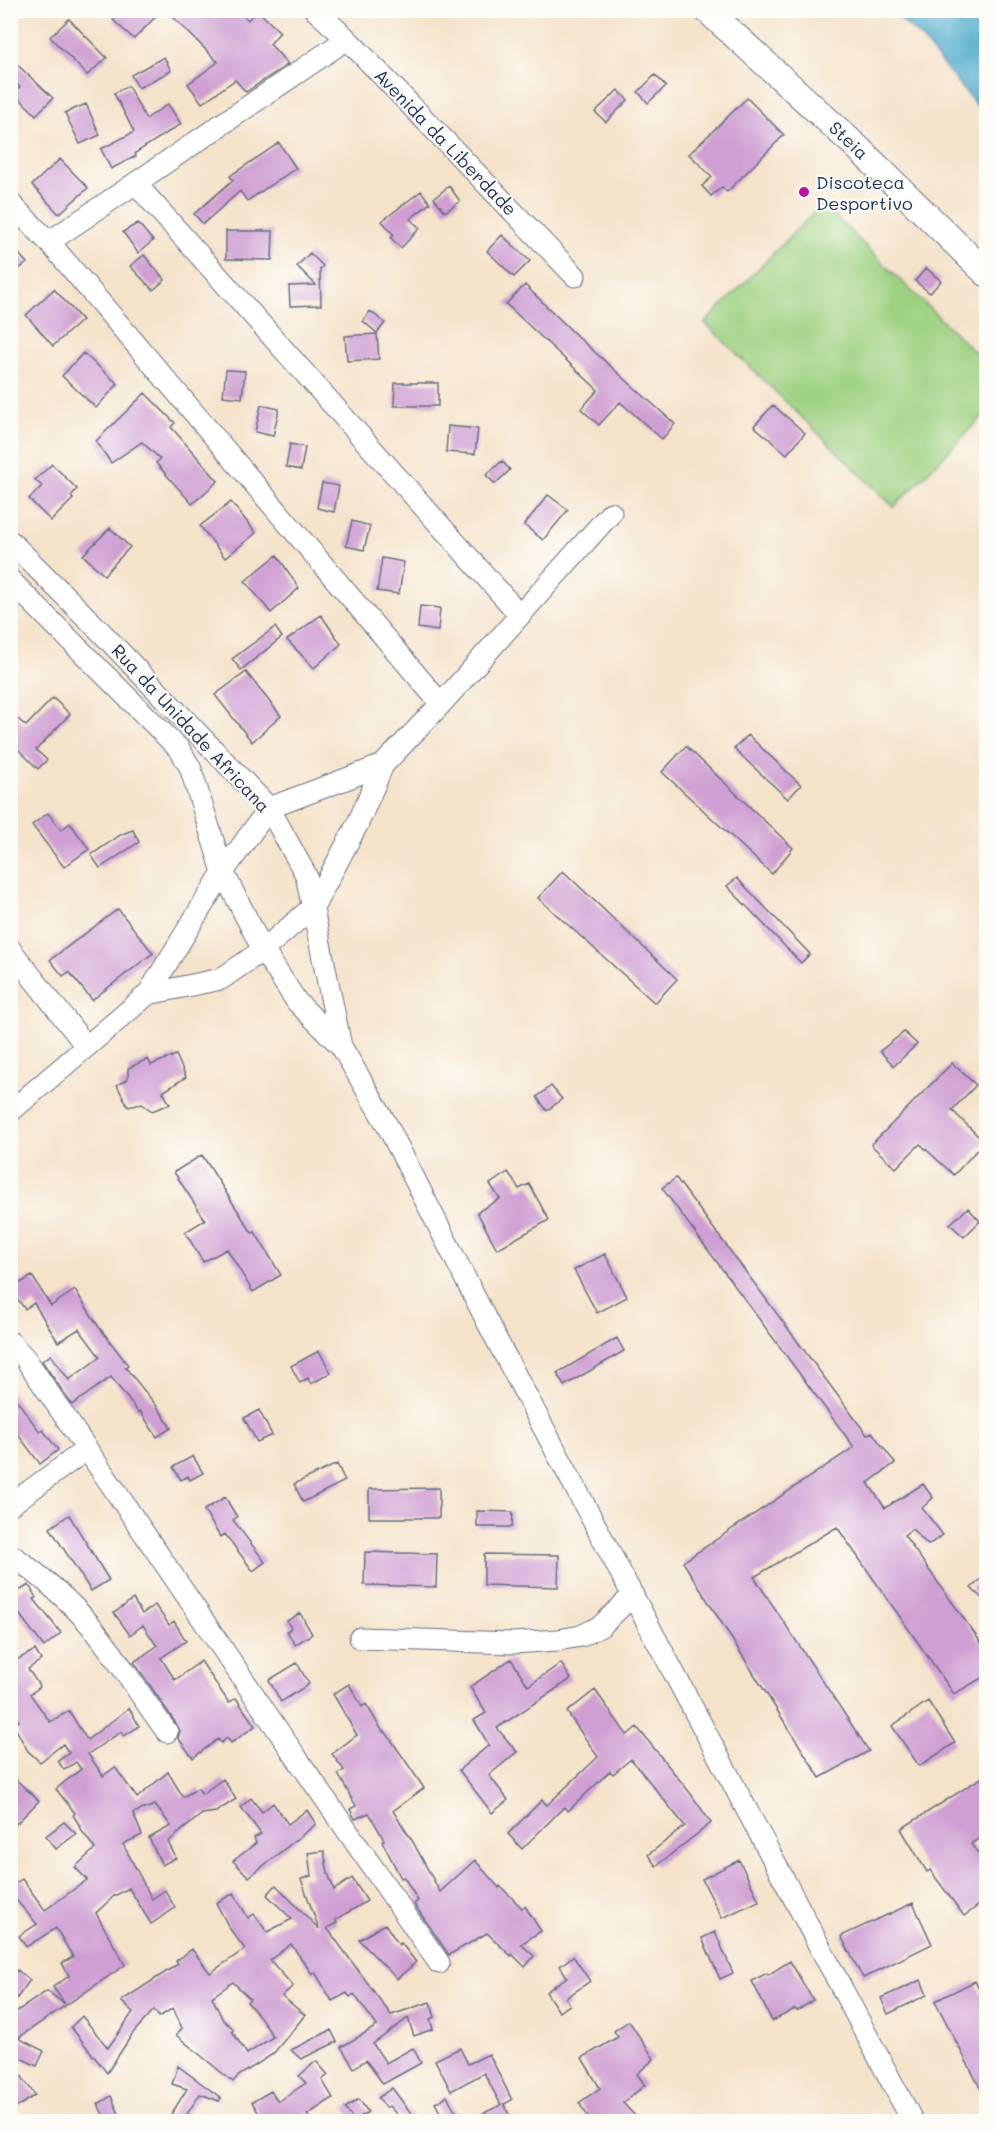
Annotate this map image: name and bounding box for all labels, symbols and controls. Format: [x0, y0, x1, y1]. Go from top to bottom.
street label: Avenida da Liberdade [370, 63, 522, 221]
street label: Steia [824, 116, 874, 164]
place label: Discoteca Desportivo [816, 170, 913, 215]
marker: Discoteca Desportivo [797, 185, 811, 199]
street label: Rua da Unidade Africana [106, 639, 276, 817]

